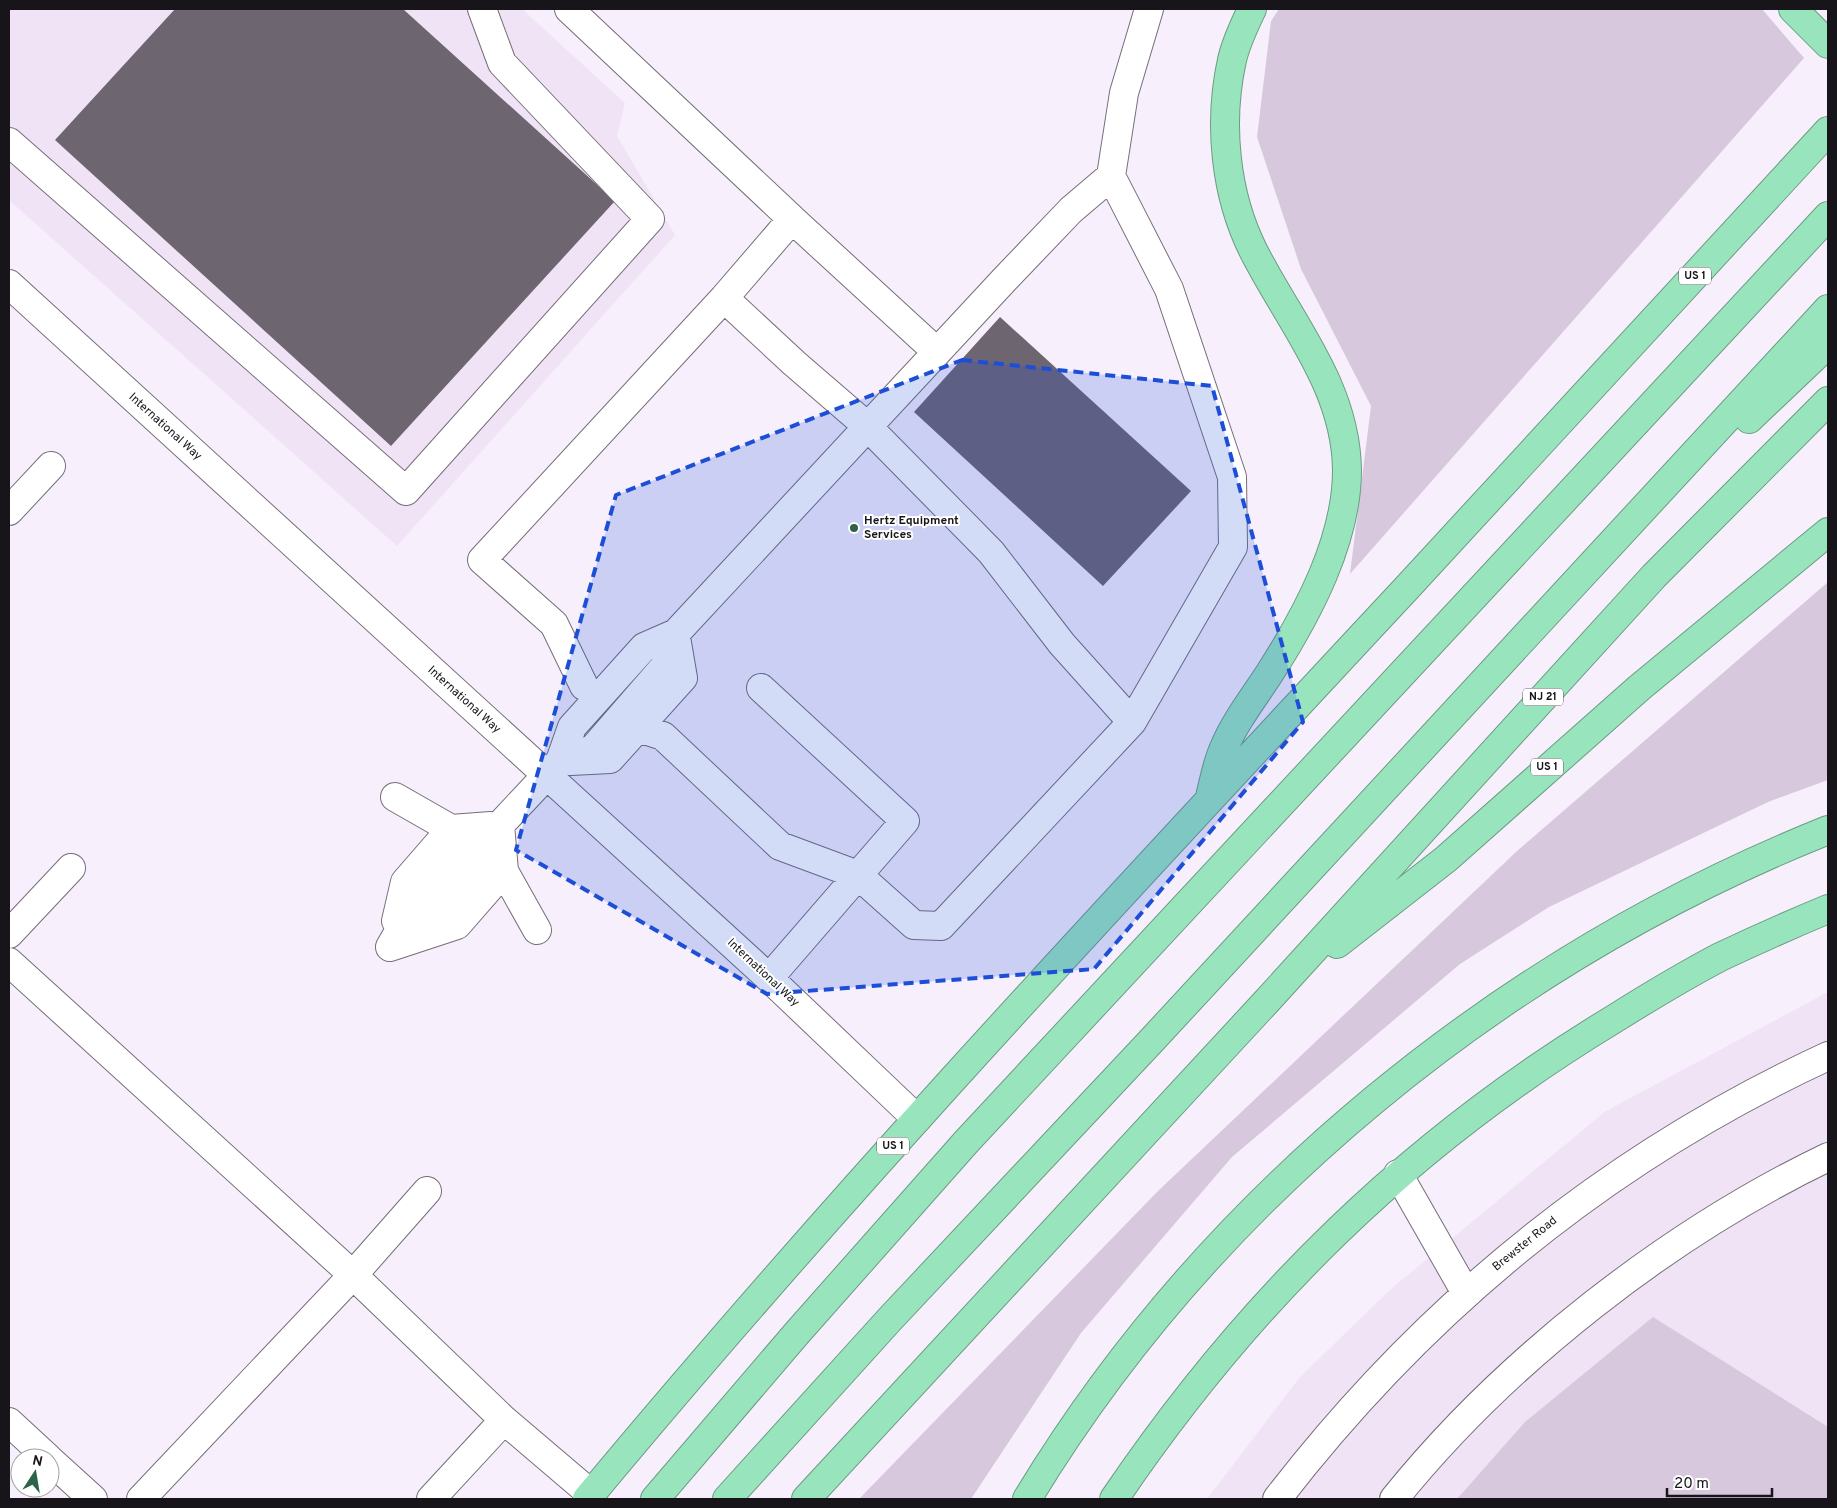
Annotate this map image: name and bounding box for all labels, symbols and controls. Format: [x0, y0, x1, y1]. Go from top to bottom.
road number: US 1 [1679, 268, 1711, 284]
street label: International Way [125, 390, 205, 464]
place label: Hertz Equipment Services [864, 513, 959, 543]
marker: Hertz Equipment Services [848, 522, 860, 534]
street label: International Way [424, 663, 504, 737]
road number: NJ 21 [1523, 689, 1563, 706]
road number: US 1 [1531, 759, 1563, 776]
street label: International Way [723, 935, 803, 1011]
road number: US 1 [877, 1138, 909, 1154]
street label: Brewster Road [1489, 1213, 1561, 1275]
north arrow [10, 1448, 60, 1498]
text: N [31, 1452, 44, 1471]
scale bar [1667, 1466, 1772, 1498]
text: 20 m [1674, 1475, 1709, 1494]

